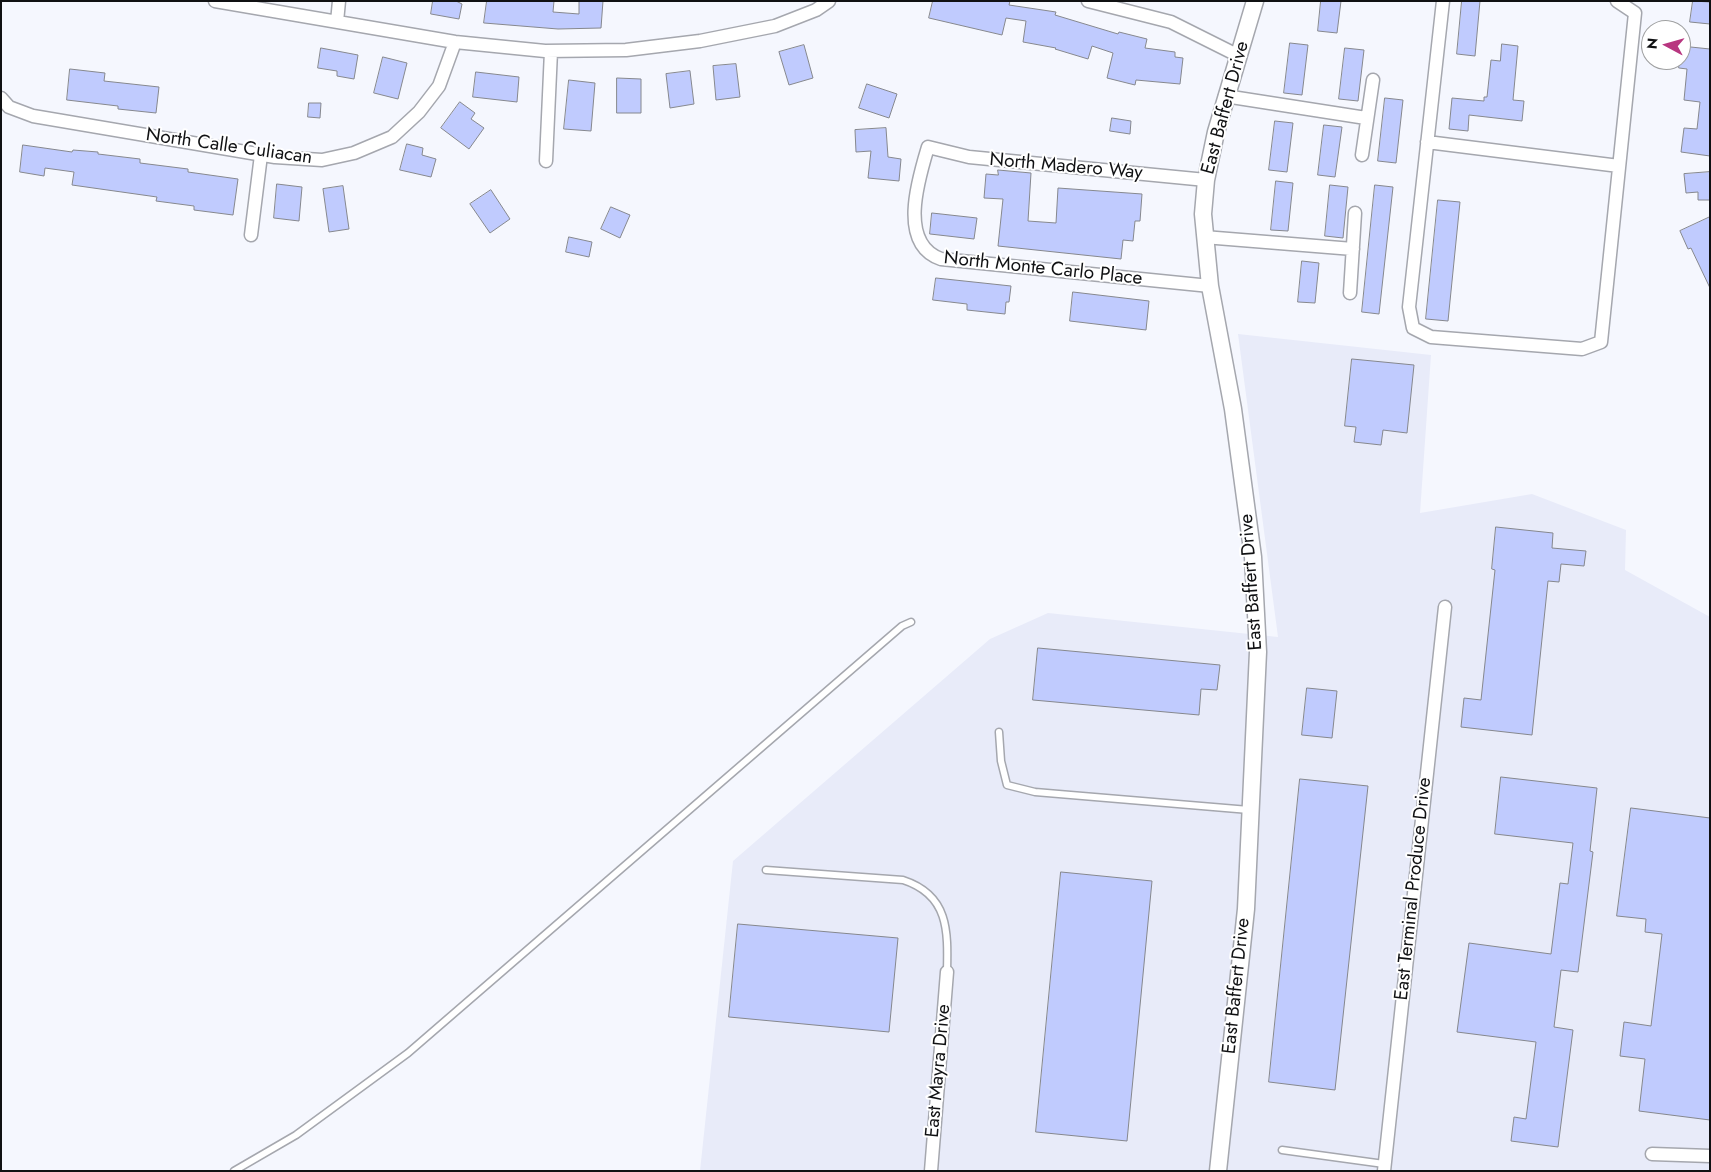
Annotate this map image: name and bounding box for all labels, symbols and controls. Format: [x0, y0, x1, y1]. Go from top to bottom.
north arrow [1641, 20, 1691, 70]
text: N [1642, 37, 1663, 50]
street label: East Baffert Drive [1197, 39, 1255, 177]
street label: North Calle Culiacan [144, 124, 314, 170]
street label: North Madero Way [988, 149, 1144, 185]
street label: North Monte Carlo Place [943, 247, 1143, 291]
street label: East Baffert Drive [1236, 513, 1268, 651]
street label: East Terminal Produce Drive [1391, 776, 1437, 1002]
street label: East Baffert Drive [1219, 917, 1255, 1055]
street label: East Mayra Drive [922, 1003, 956, 1139]

